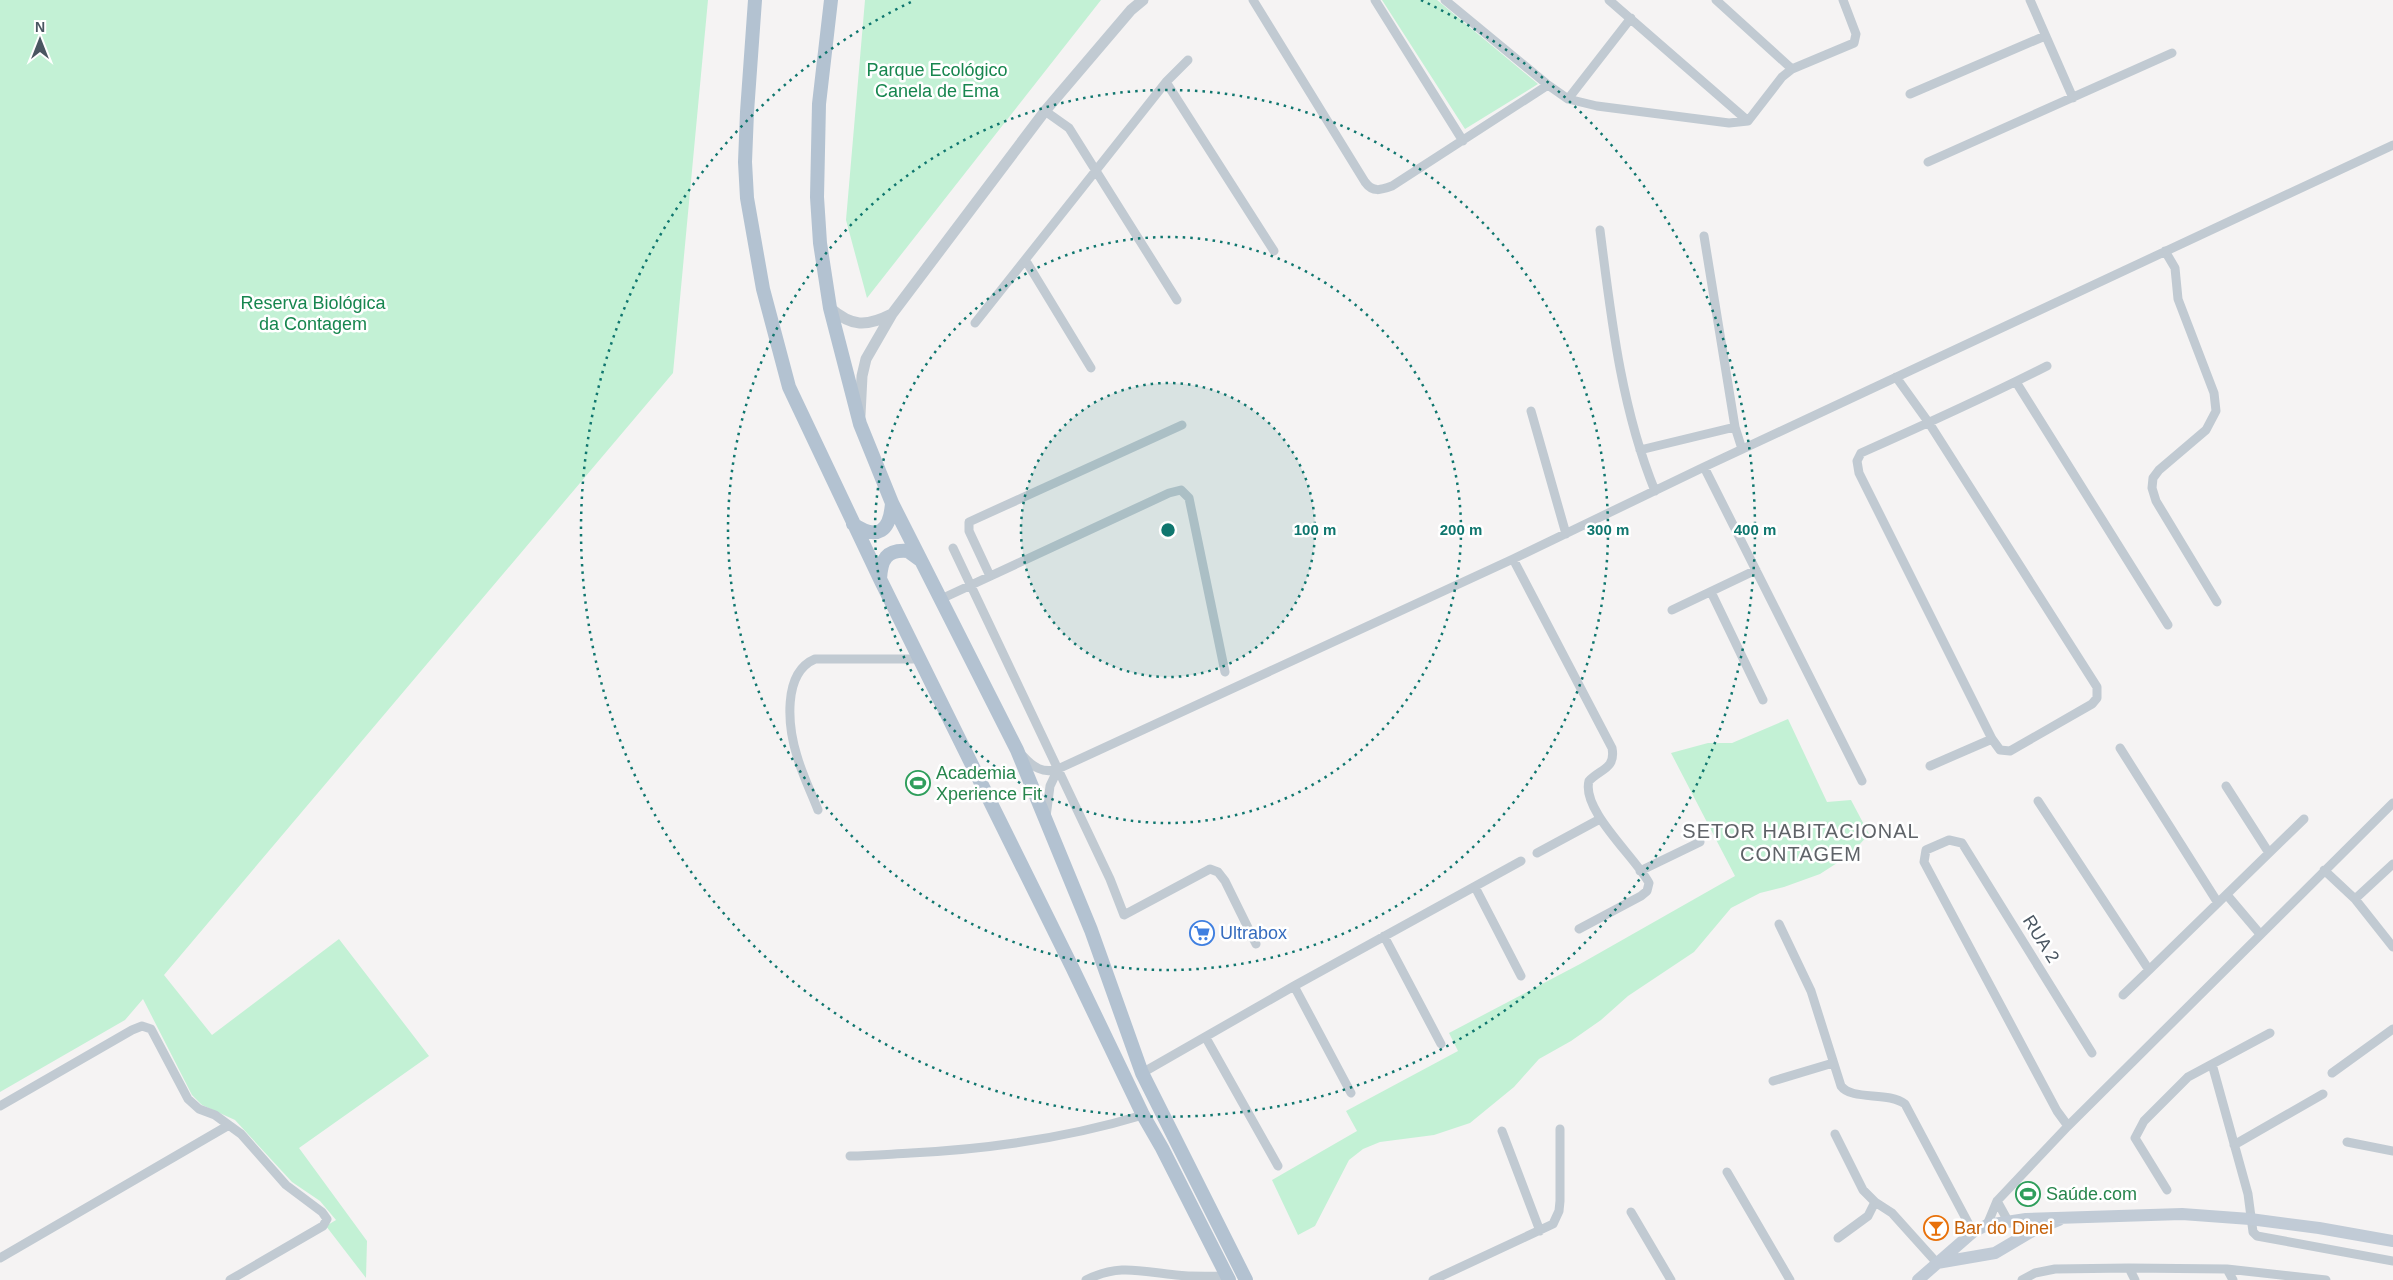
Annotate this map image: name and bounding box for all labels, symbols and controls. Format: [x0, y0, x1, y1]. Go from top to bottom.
north arrow [15, 15, 65, 65]
text: N [35, 19, 45, 35]
park label: Parque Ecológico Canela de Ema [866, 60, 1008, 101]
park label: Reserva Biológica da Contagem [240, 293, 387, 334]
centre of rings [1159, 521, 1177, 539]
text: 100 m [1294, 521, 1336, 538]
text: 200 m [1440, 521, 1482, 538]
text: 300 m [1587, 521, 1629, 538]
text: 400 m [1734, 521, 1776, 538]
place label: Academia Xperience Fit [936, 763, 1042, 804]
sports icon: Academia Xperience Fit [905, 770, 931, 796]
district label: SETOR HABITACIONAL CONTAGEM [1682, 820, 1920, 865]
street label: RUA 2 [2019, 912, 2063, 966]
supermarket icon: Ultrabox [1189, 920, 1215, 946]
place label: Ultrabox [1220, 923, 1287, 943]
sports icon: Saúde.com [2015, 1181, 2041, 1207]
place label: Saúde.com [2046, 1184, 2137, 1204]
bar icon: Bar do Dinei [1923, 1215, 1949, 1241]
place label: Bar do Dinei [1954, 1218, 2053, 1238]

